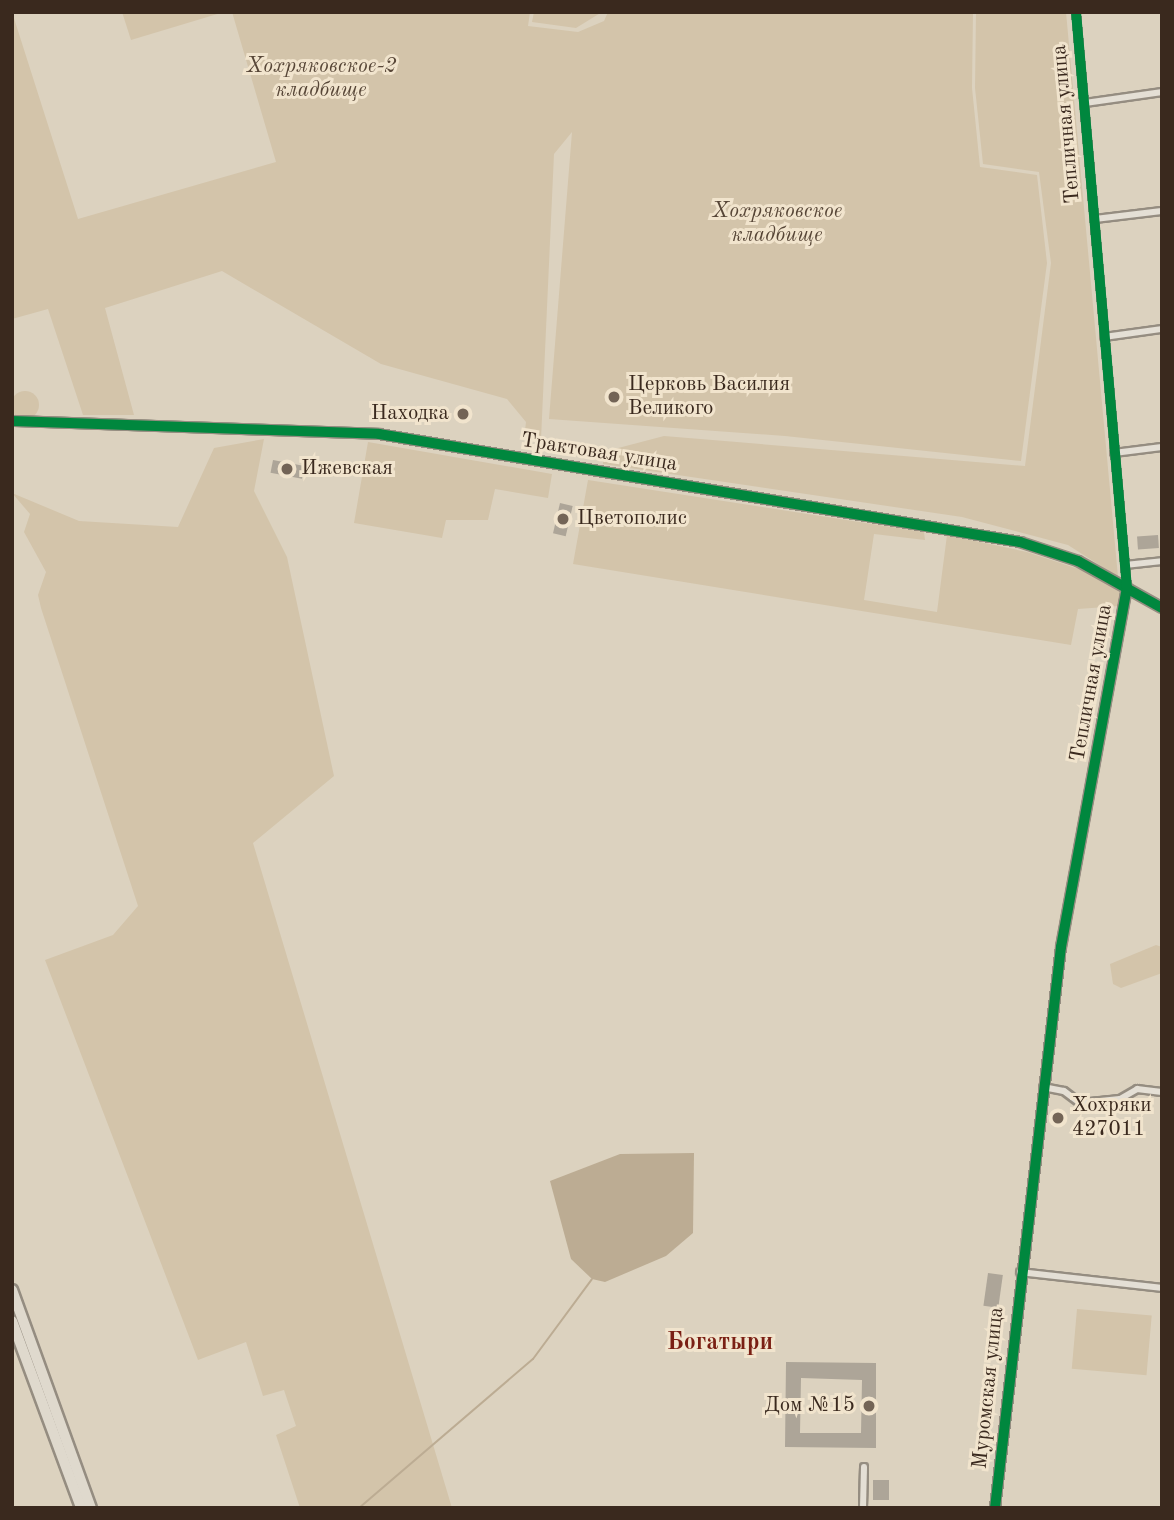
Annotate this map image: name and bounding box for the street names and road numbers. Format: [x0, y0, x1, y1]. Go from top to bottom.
street label: Тепличная улица [1047, 43, 1087, 205]
street label: Трактовая улица [519, 428, 679, 478]
street label: Тепличная улица [1066, 602, 1118, 764]
street label: Муромская улица [968, 1306, 1010, 1470]

